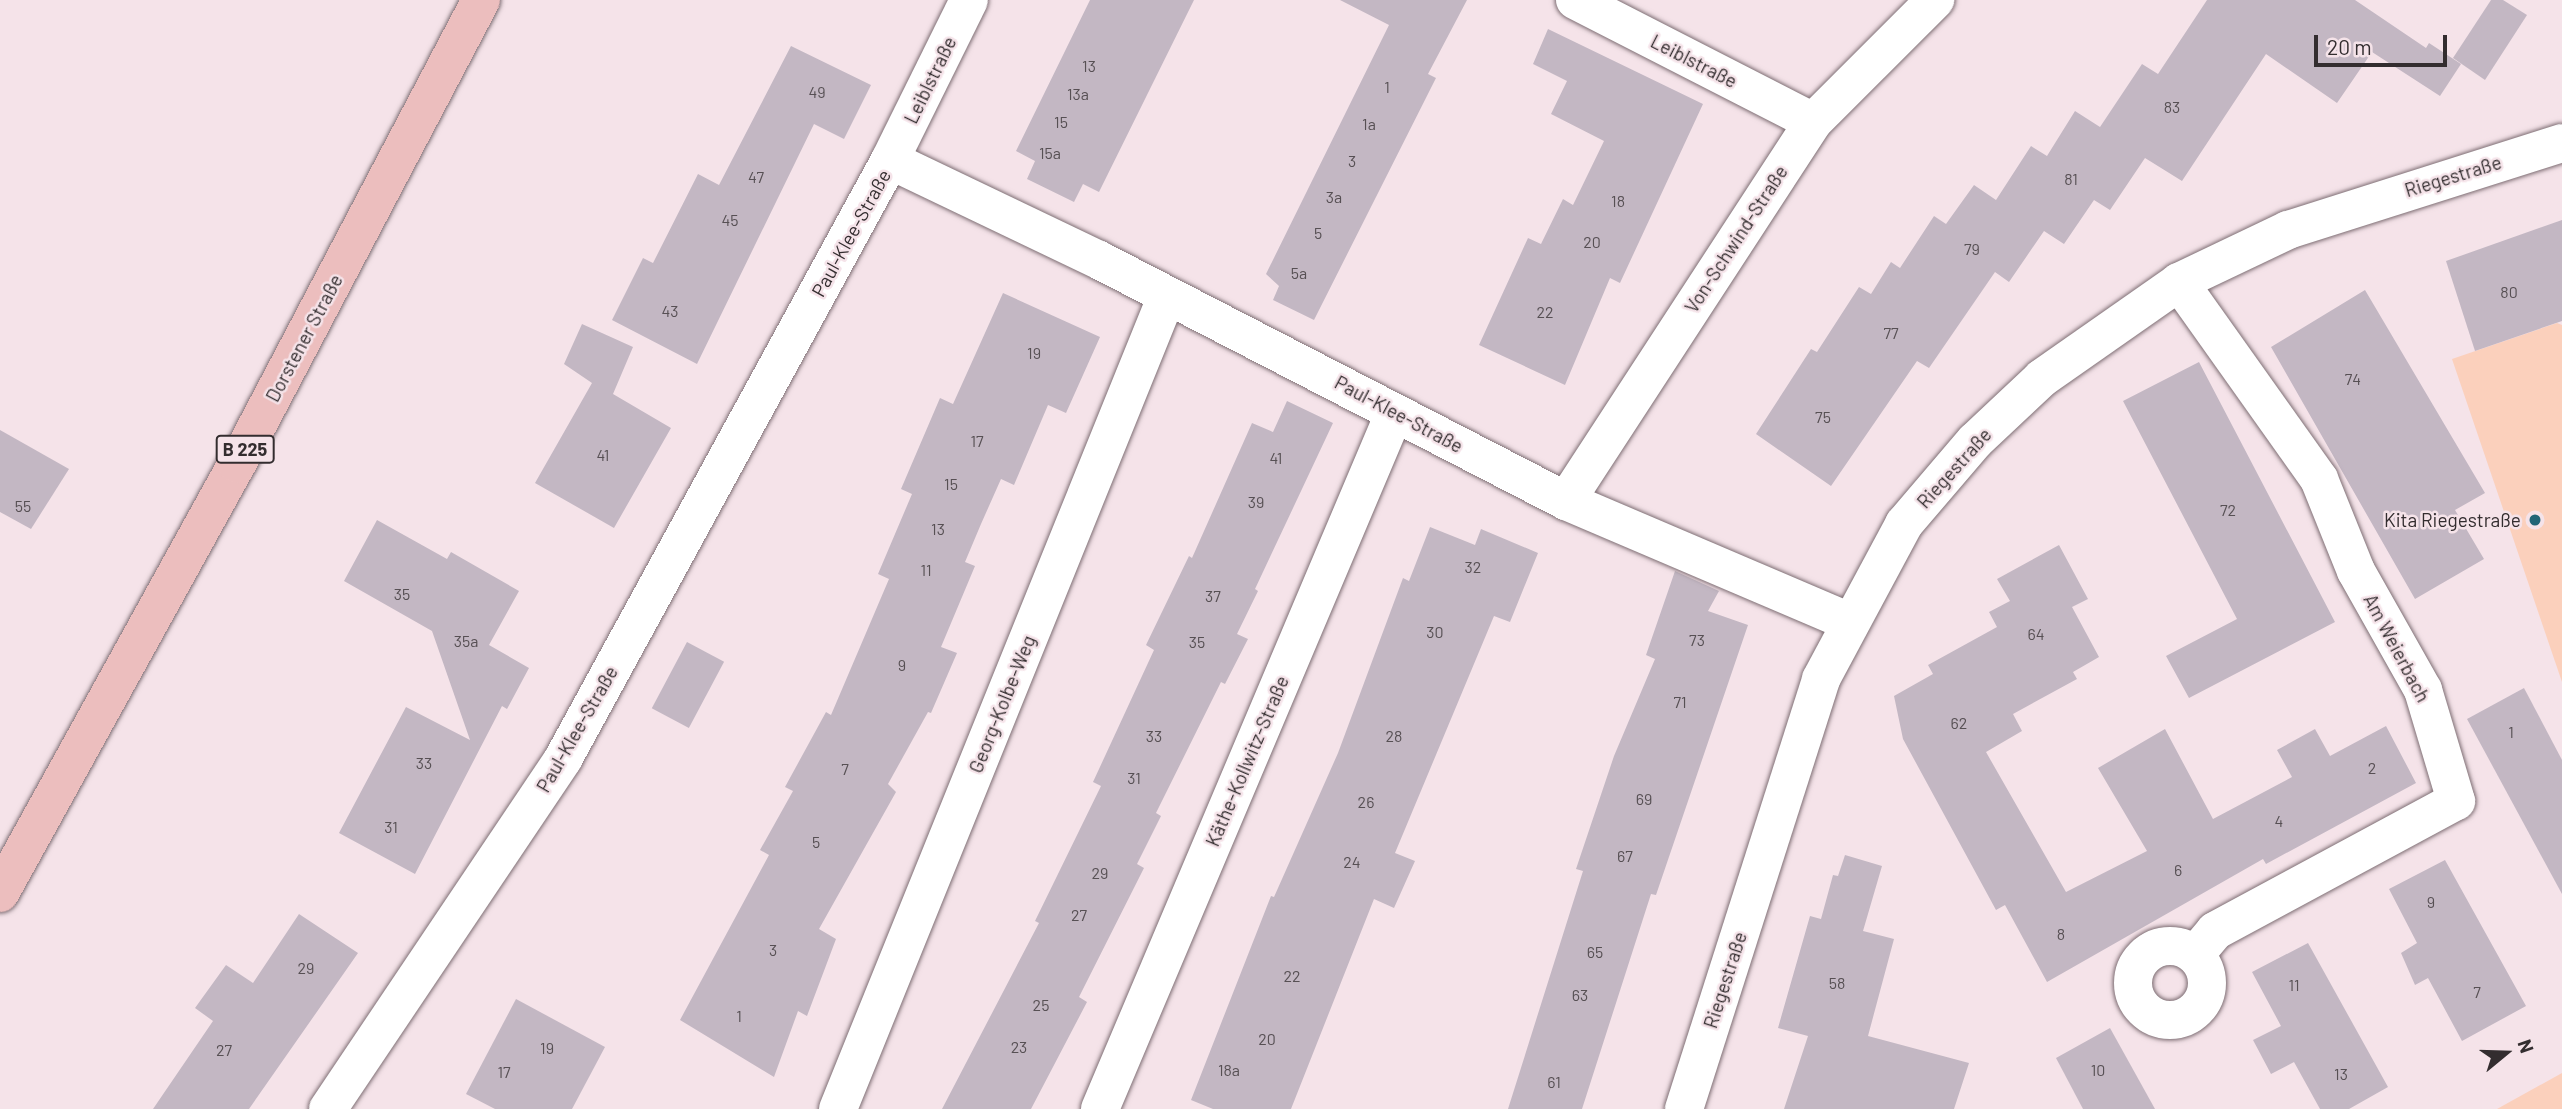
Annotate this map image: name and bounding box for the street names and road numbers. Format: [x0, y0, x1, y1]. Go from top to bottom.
street label: Leiblstraße [1647, 30, 1741, 92]
street label: Leiblstraße [899, 33, 961, 127]
street label: Riegestraße [2402, 150, 2504, 202]
street label: Von-Schwind-Straße [1680, 161, 1792, 317]
street label: Paul-Klee-Straße [807, 165, 895, 301]
street label: Dorstener Straße [261, 270, 347, 406]
street label: Paul-Klee-Straße [1331, 371, 1467, 457]
street label: Riegestraße [1912, 423, 1996, 513]
road number: B 225 [215, 434, 275, 463]
street label: Am Weierbach [2359, 590, 2435, 706]
street label: Georg-Kolbe-Weg [964, 632, 1040, 776]
street label: Paul-Klee-Straße [532, 662, 622, 796]
street label: Käthe-Kollwitz-Straße [1201, 672, 1293, 850]
street label: Riegestraße [1699, 929, 1751, 1031]

